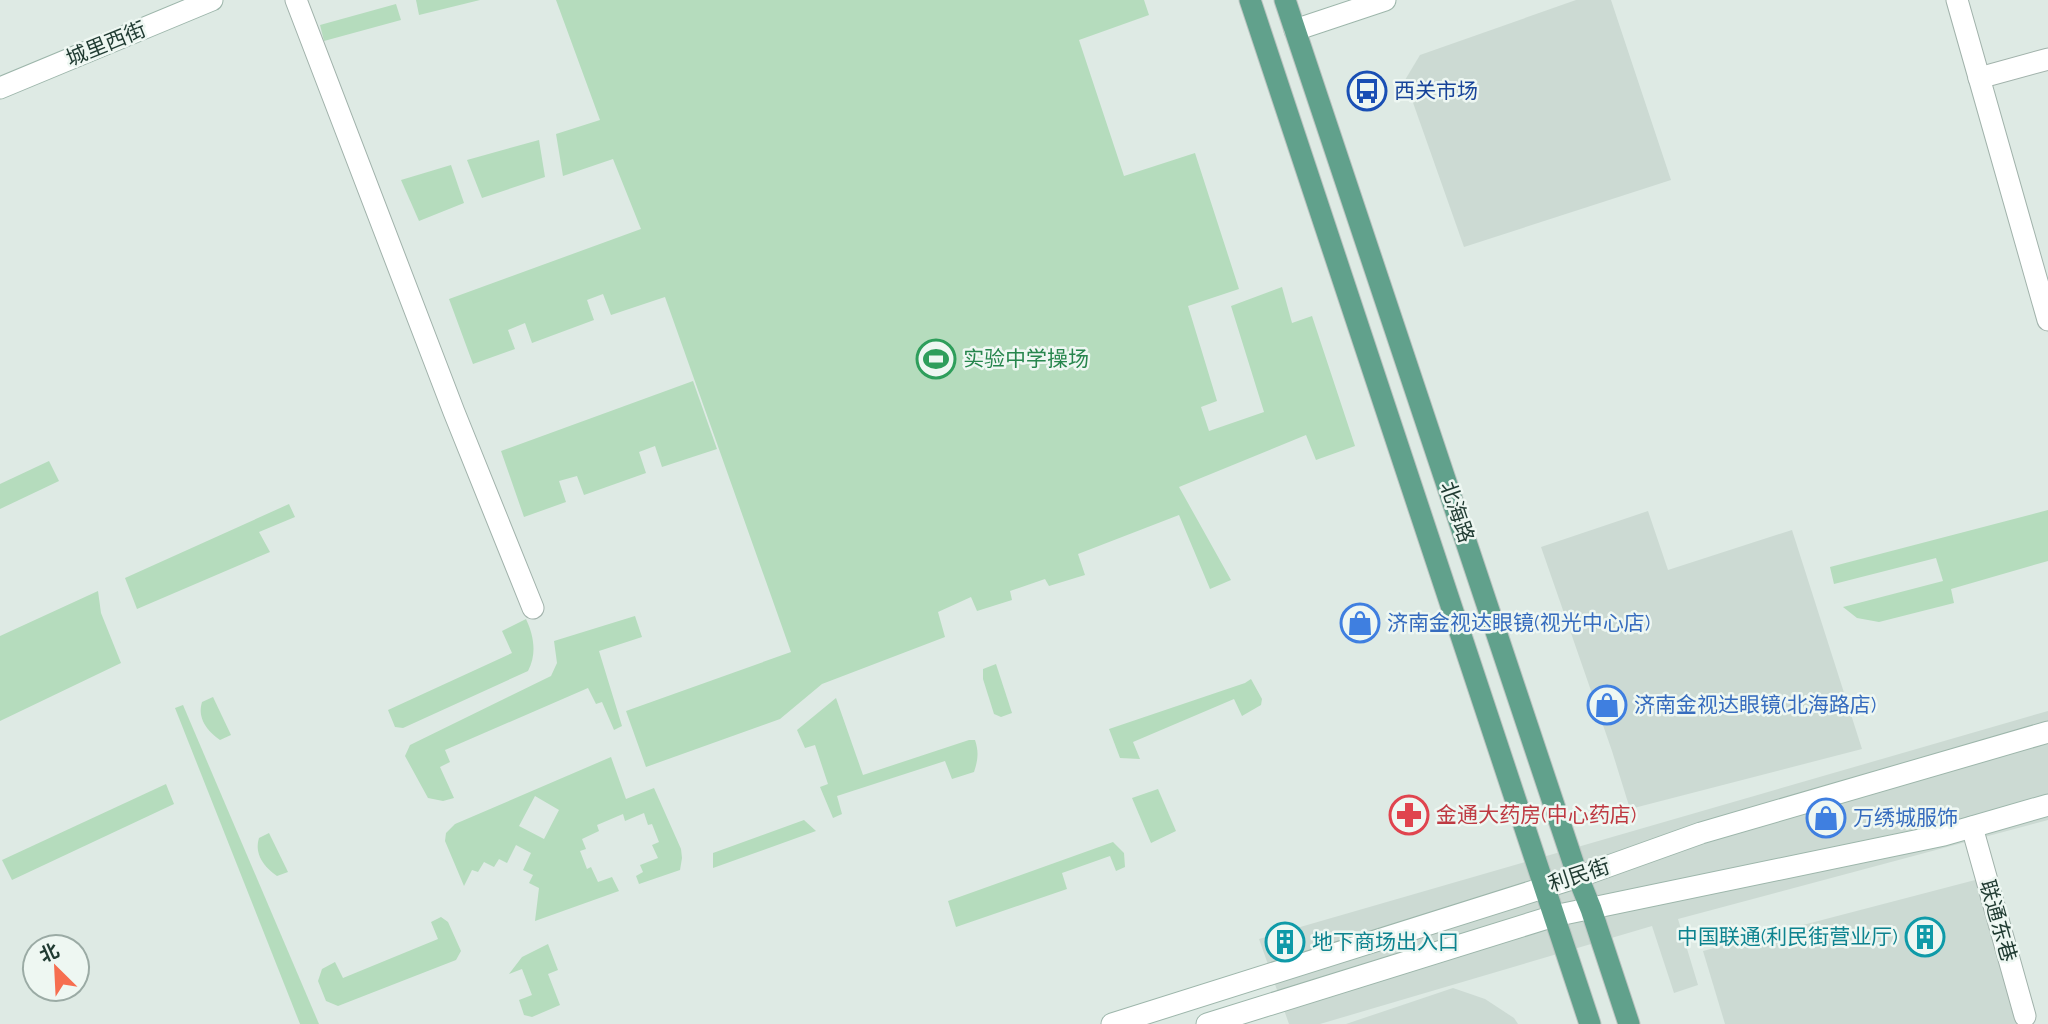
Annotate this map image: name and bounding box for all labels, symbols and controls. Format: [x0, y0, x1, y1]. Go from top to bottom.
street label: 城里西街 [62, 16, 149, 71]
bus stop icon: 西关市场 [1346, 70, 1388, 112]
place label: 西关市场 [1394, 78, 1478, 103]
sports icon: 实验中学操场 [915, 338, 957, 380]
place label: 实验中学操场 [963, 346, 1089, 371]
street label: 北海路 [1435, 478, 1480, 546]
shop icon: 济南金视达眼镜(视光中心店) [1339, 602, 1381, 644]
place label: 济南金视达眼镜(视光中心店) [1387, 610, 1650, 635]
shop icon: 济南金视达眼镜(北海路店) [1586, 684, 1628, 726]
place label: 济南金视达眼镜(北海路店) [1634, 692, 1876, 717]
pharmacy icon: 金通大药房(中心药店) [1388, 794, 1430, 836]
shop icon: 万绣城服饰 [1805, 797, 1847, 839]
place label: 金通大药房(中心药店) [1436, 802, 1636, 827]
place label: 万绣城服饰 [1853, 805, 1958, 830]
street label: 利民街 [1545, 853, 1613, 896]
street label: 联通东巷 [1975, 877, 2022, 965]
building icon: 中国联通(利民街营业厅) [1904, 916, 1946, 958]
building icon: 地下商场出入口 [1264, 921, 1306, 963]
place label: 中国联通(利民街营业厅) [1677, 924, 1898, 949]
place label: 地下商场出入口 [1312, 929, 1459, 954]
north arrow [21, 933, 91, 1003]
text: 北 [36, 939, 62, 966]

